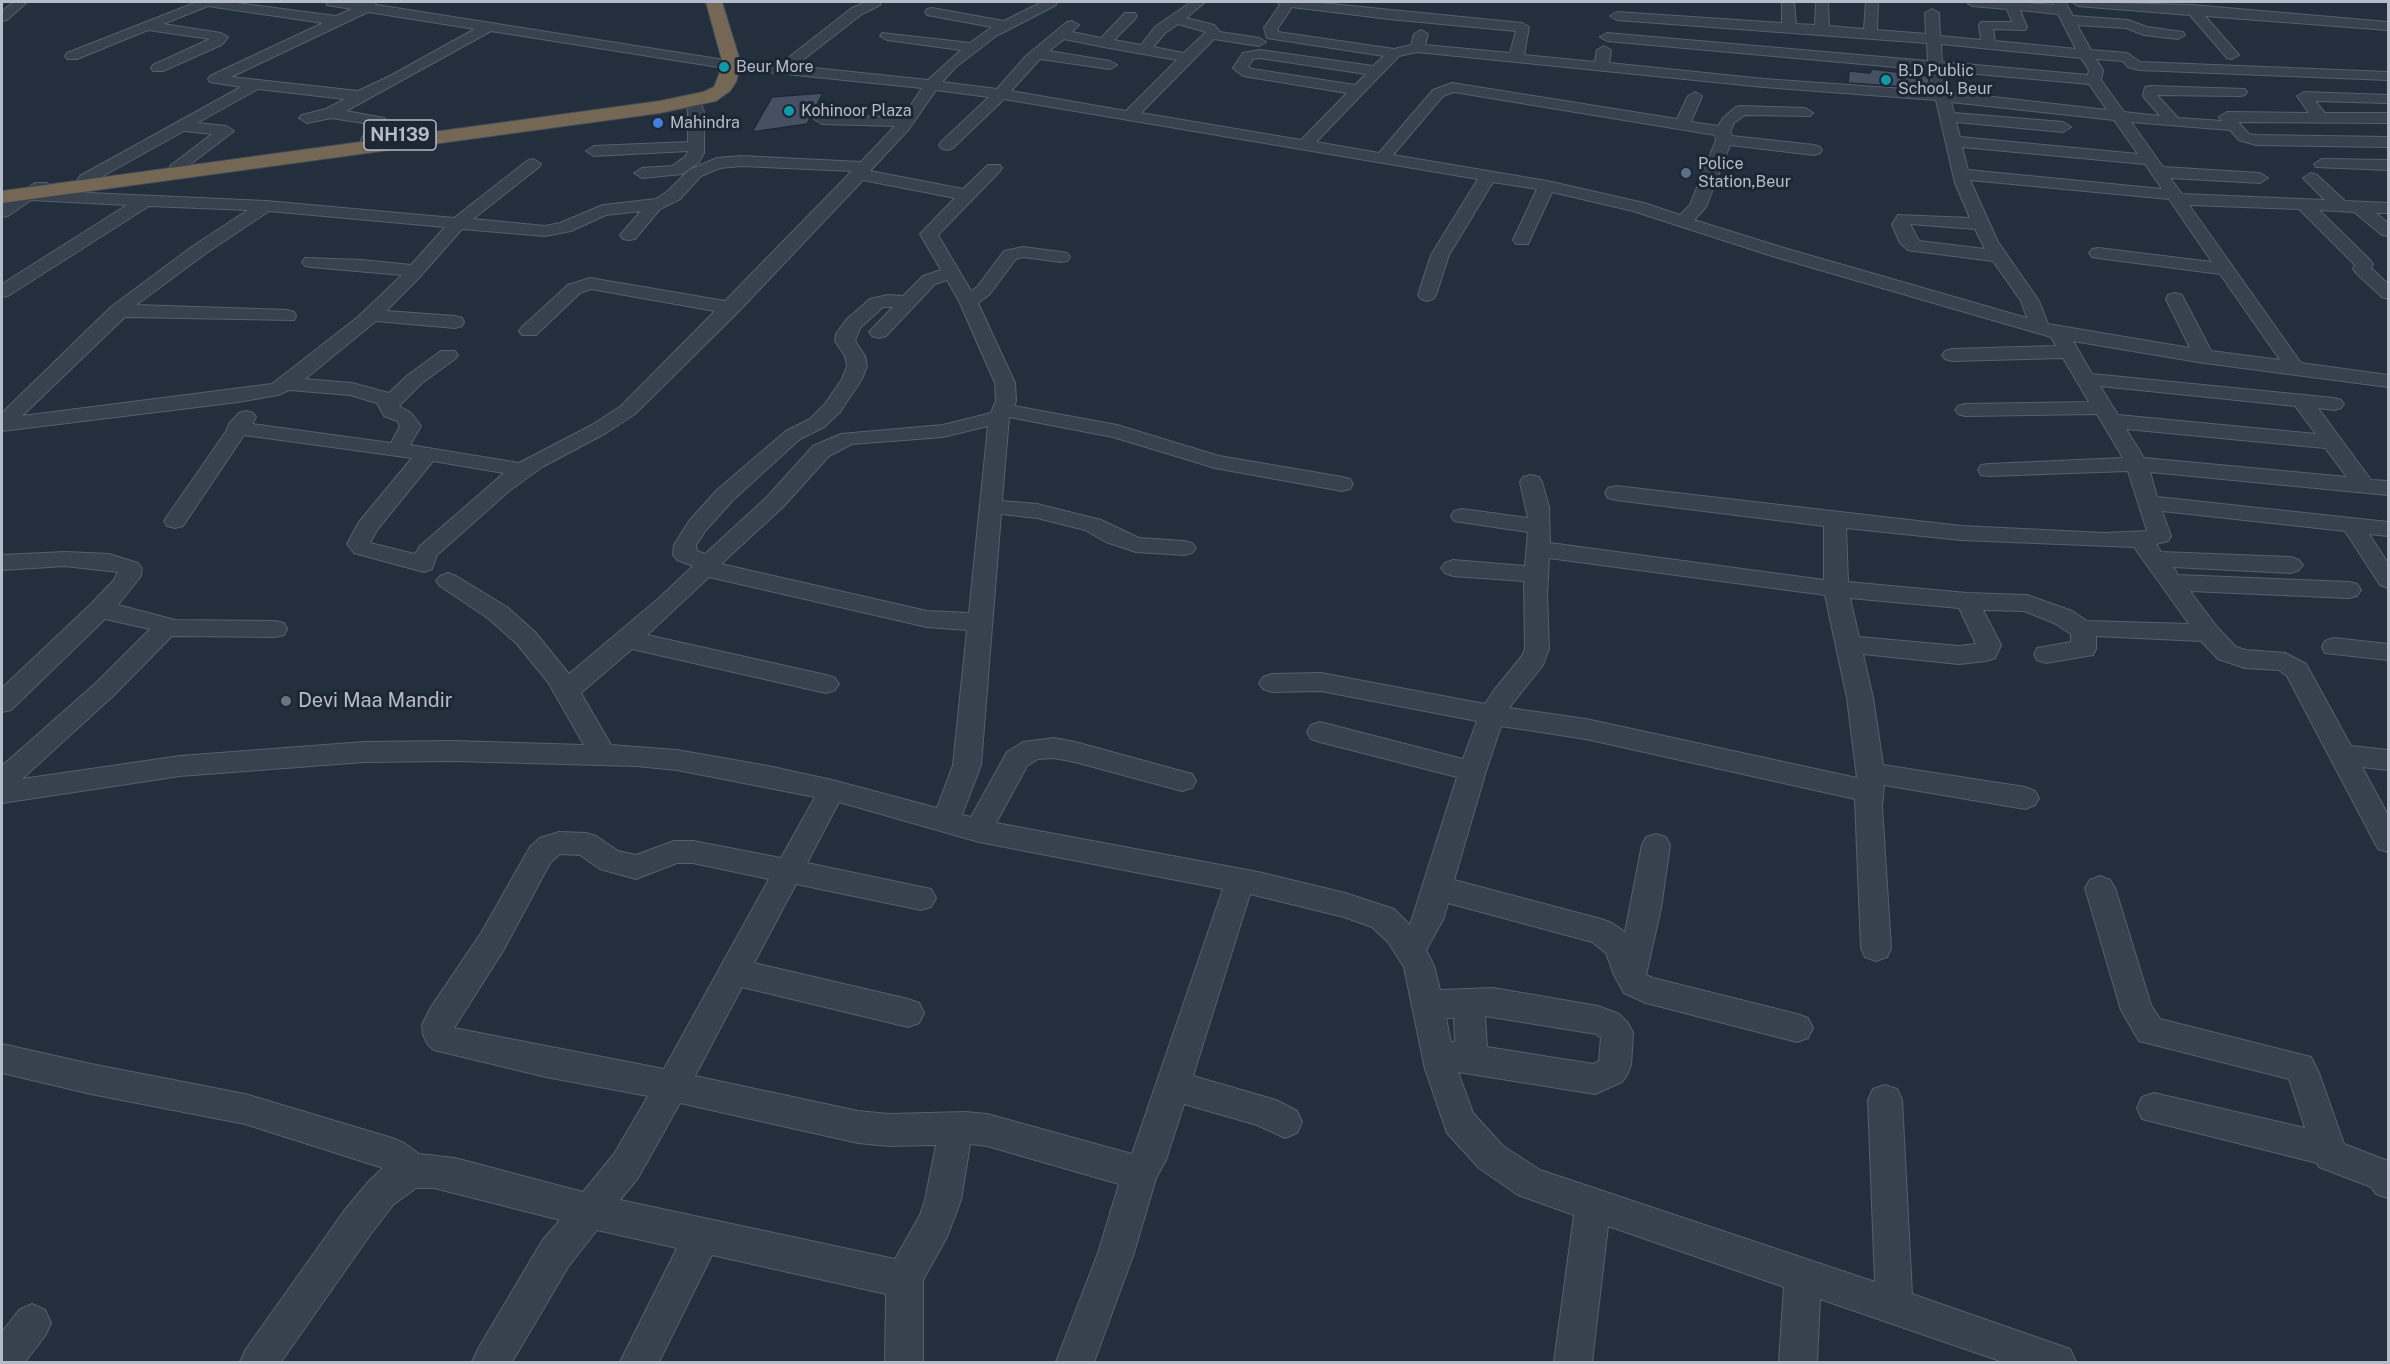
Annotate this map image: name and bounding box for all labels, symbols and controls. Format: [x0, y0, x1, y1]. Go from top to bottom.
place label: Beur More [736, 57, 814, 77]
marker: Beur More [717, 60, 731, 74]
place label: B.D Public School, Beur [1898, 61, 1993, 99]
marker: B.D Public School, Beur [1879, 73, 1893, 87]
place label: Kohinoor Plaza [801, 101, 912, 121]
marker: Kohinoor Plaza [782, 104, 796, 118]
place label: Mahindra [670, 113, 740, 133]
marker: Mahindra [651, 116, 665, 130]
road number: NH139 [364, 120, 436, 150]
place label: Police Station,Beur [1698, 154, 1791, 192]
marker: Police Station,Beur [1679, 166, 1693, 180]
place label: Devi Maa Mandir [298, 689, 453, 713]
marker: Devi Maa Mandir [279, 694, 293, 708]

